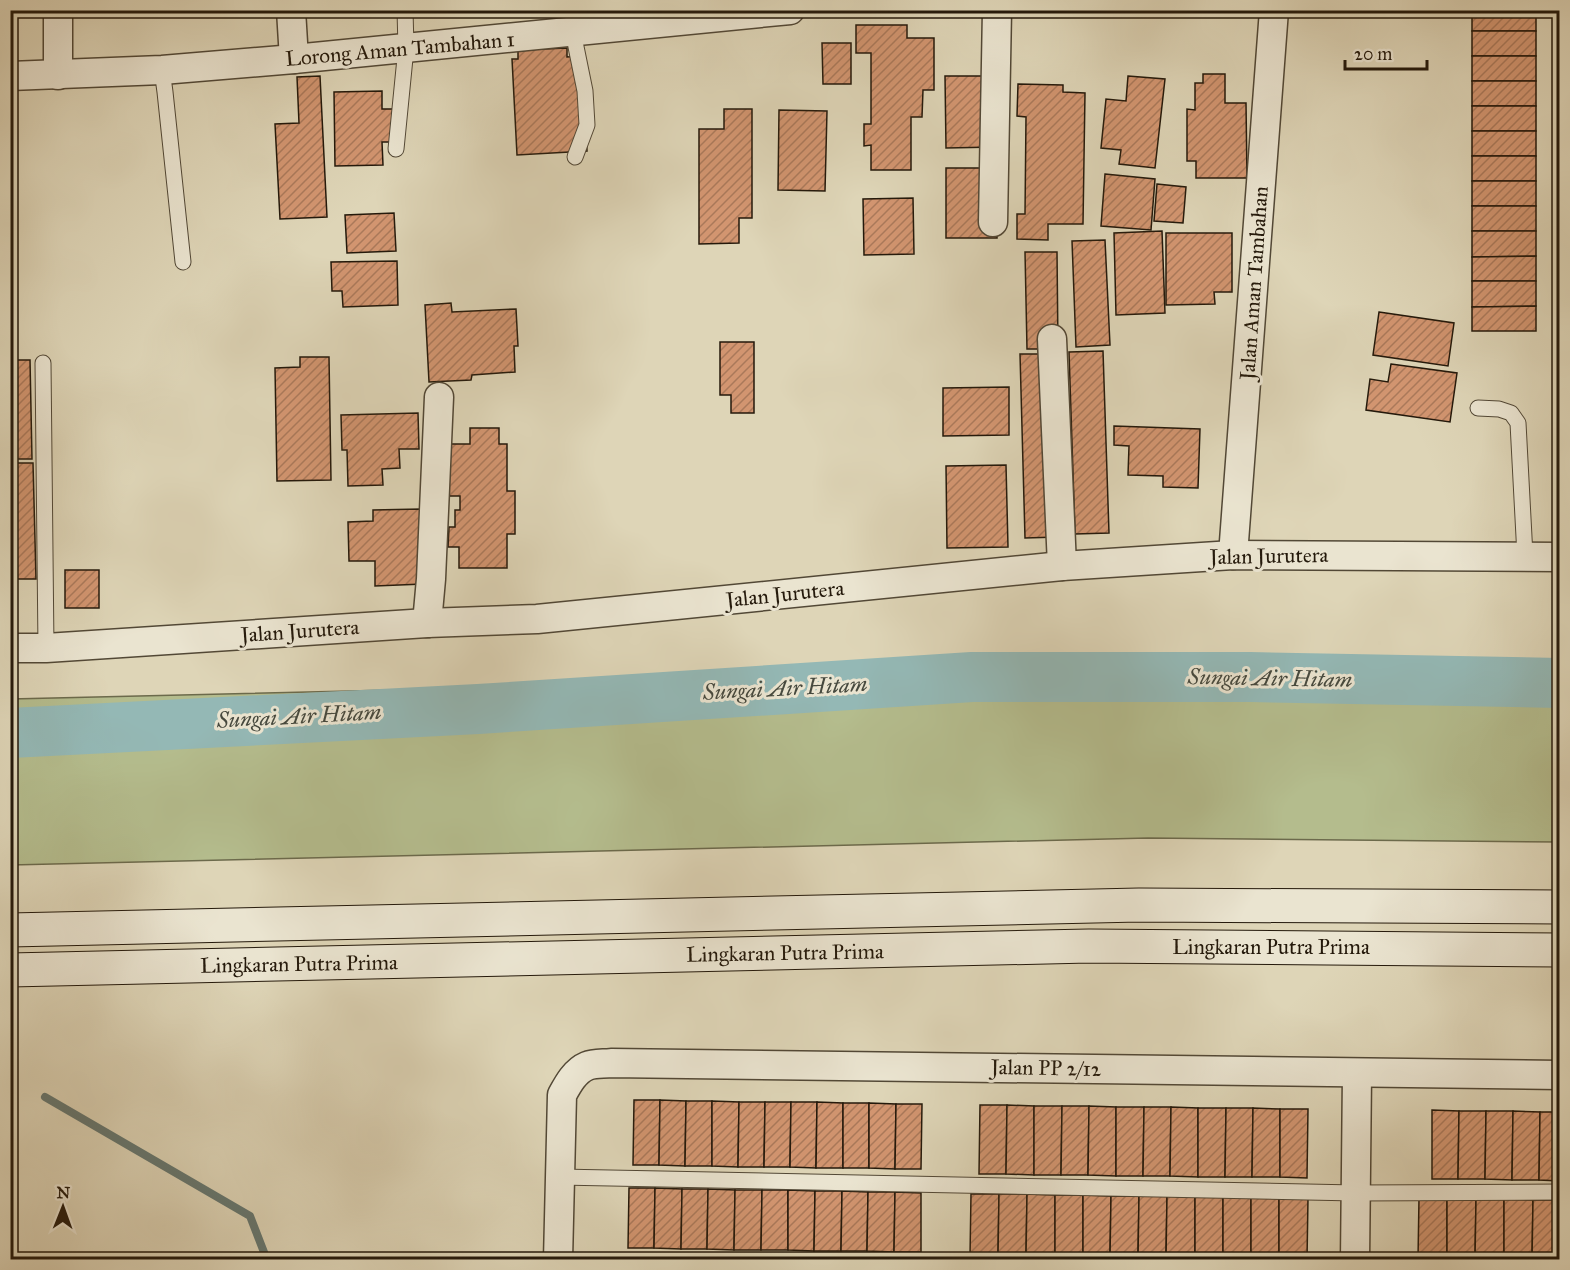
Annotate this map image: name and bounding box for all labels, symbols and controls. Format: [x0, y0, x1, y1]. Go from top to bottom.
street label: Lorong Aman Tambahan 1 [284, 26, 516, 72]
scale bar [1345, 33, 1428, 71]
text: 20 m [1354, 43, 1392, 65]
street label: Jalan Aman Tambahan [1234, 185, 1274, 383]
street label: Jalan Jurutera [1207, 542, 1329, 570]
street label: Jalan Jurutera [723, 575, 845, 613]
street label: Jalan Jurutera [238, 614, 360, 648]
water label: Sungai Air Hitam [1186, 663, 1353, 693]
water label: Sungai Air Hitam [701, 670, 868, 706]
water label: Sungai Air Hitam [215, 698, 382, 734]
street label: Lingkaran Putra Prima [1172, 934, 1370, 960]
street label: Lingkaran Putra Prima [686, 938, 884, 968]
street label: Lingkaran Putra Prima [200, 949, 398, 979]
street label: Jalan PP 2/12 [989, 1054, 1102, 1082]
north arrow [33, 1177, 93, 1237]
text: N [56, 1183, 71, 1202]

